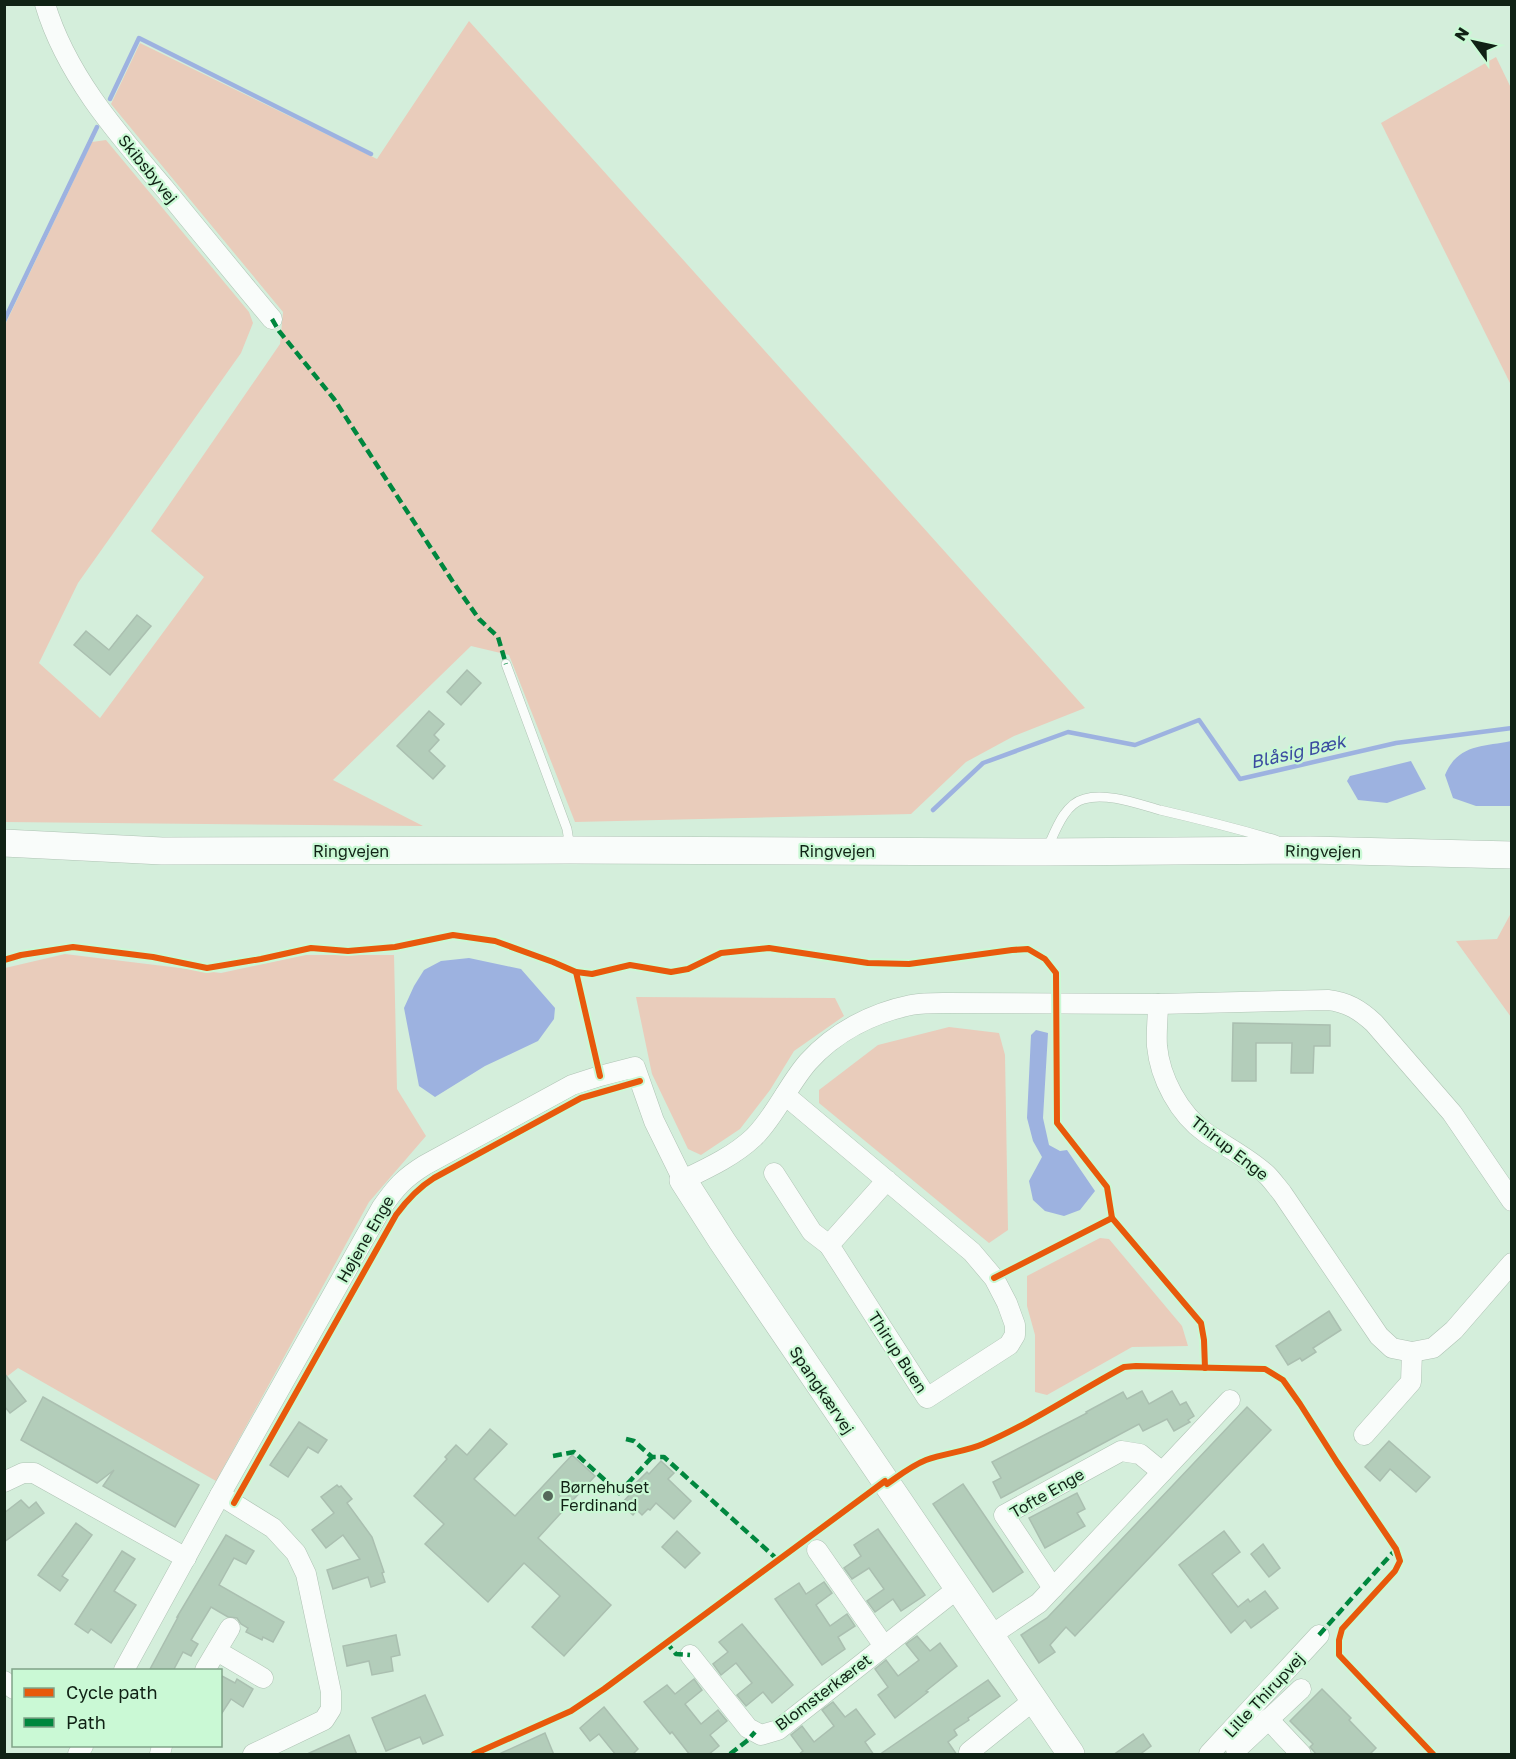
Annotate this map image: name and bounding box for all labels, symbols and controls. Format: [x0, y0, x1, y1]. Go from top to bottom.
north arrow [1444, 12, 1504, 72]
text: N [1450, 23, 1473, 44]
street label: Skibsbyvej [114, 130, 182, 208]
water label: Blåsig Bæk [1248, 729, 1349, 773]
street label: Ringvejen [1285, 840, 1361, 862]
street label: Ringvejen [313, 841, 389, 861]
street label: Ringvejen [799, 841, 875, 861]
street label: Thirup Enge [1187, 1112, 1273, 1184]
street label: Højene Enge [332, 1192, 398, 1286]
street label: Thirup Buen [864, 1307, 932, 1397]
street label: Spangkærvej [785, 1342, 859, 1438]
street label: Tofte Enge [1006, 1464, 1088, 1522]
place label: Børnehuset Ferdinand [560, 1477, 649, 1515]
marker: Børnehuset Ferdinand [541, 1489, 555, 1503]
street label: Blomsterkæret [771, 1649, 875, 1735]
street label: Lille Thirupvej [1220, 1649, 1308, 1741]
legend [12, 1669, 222, 1747]
text: Cycle path [66, 1681, 158, 1703]
text: Path [66, 1711, 106, 1733]

